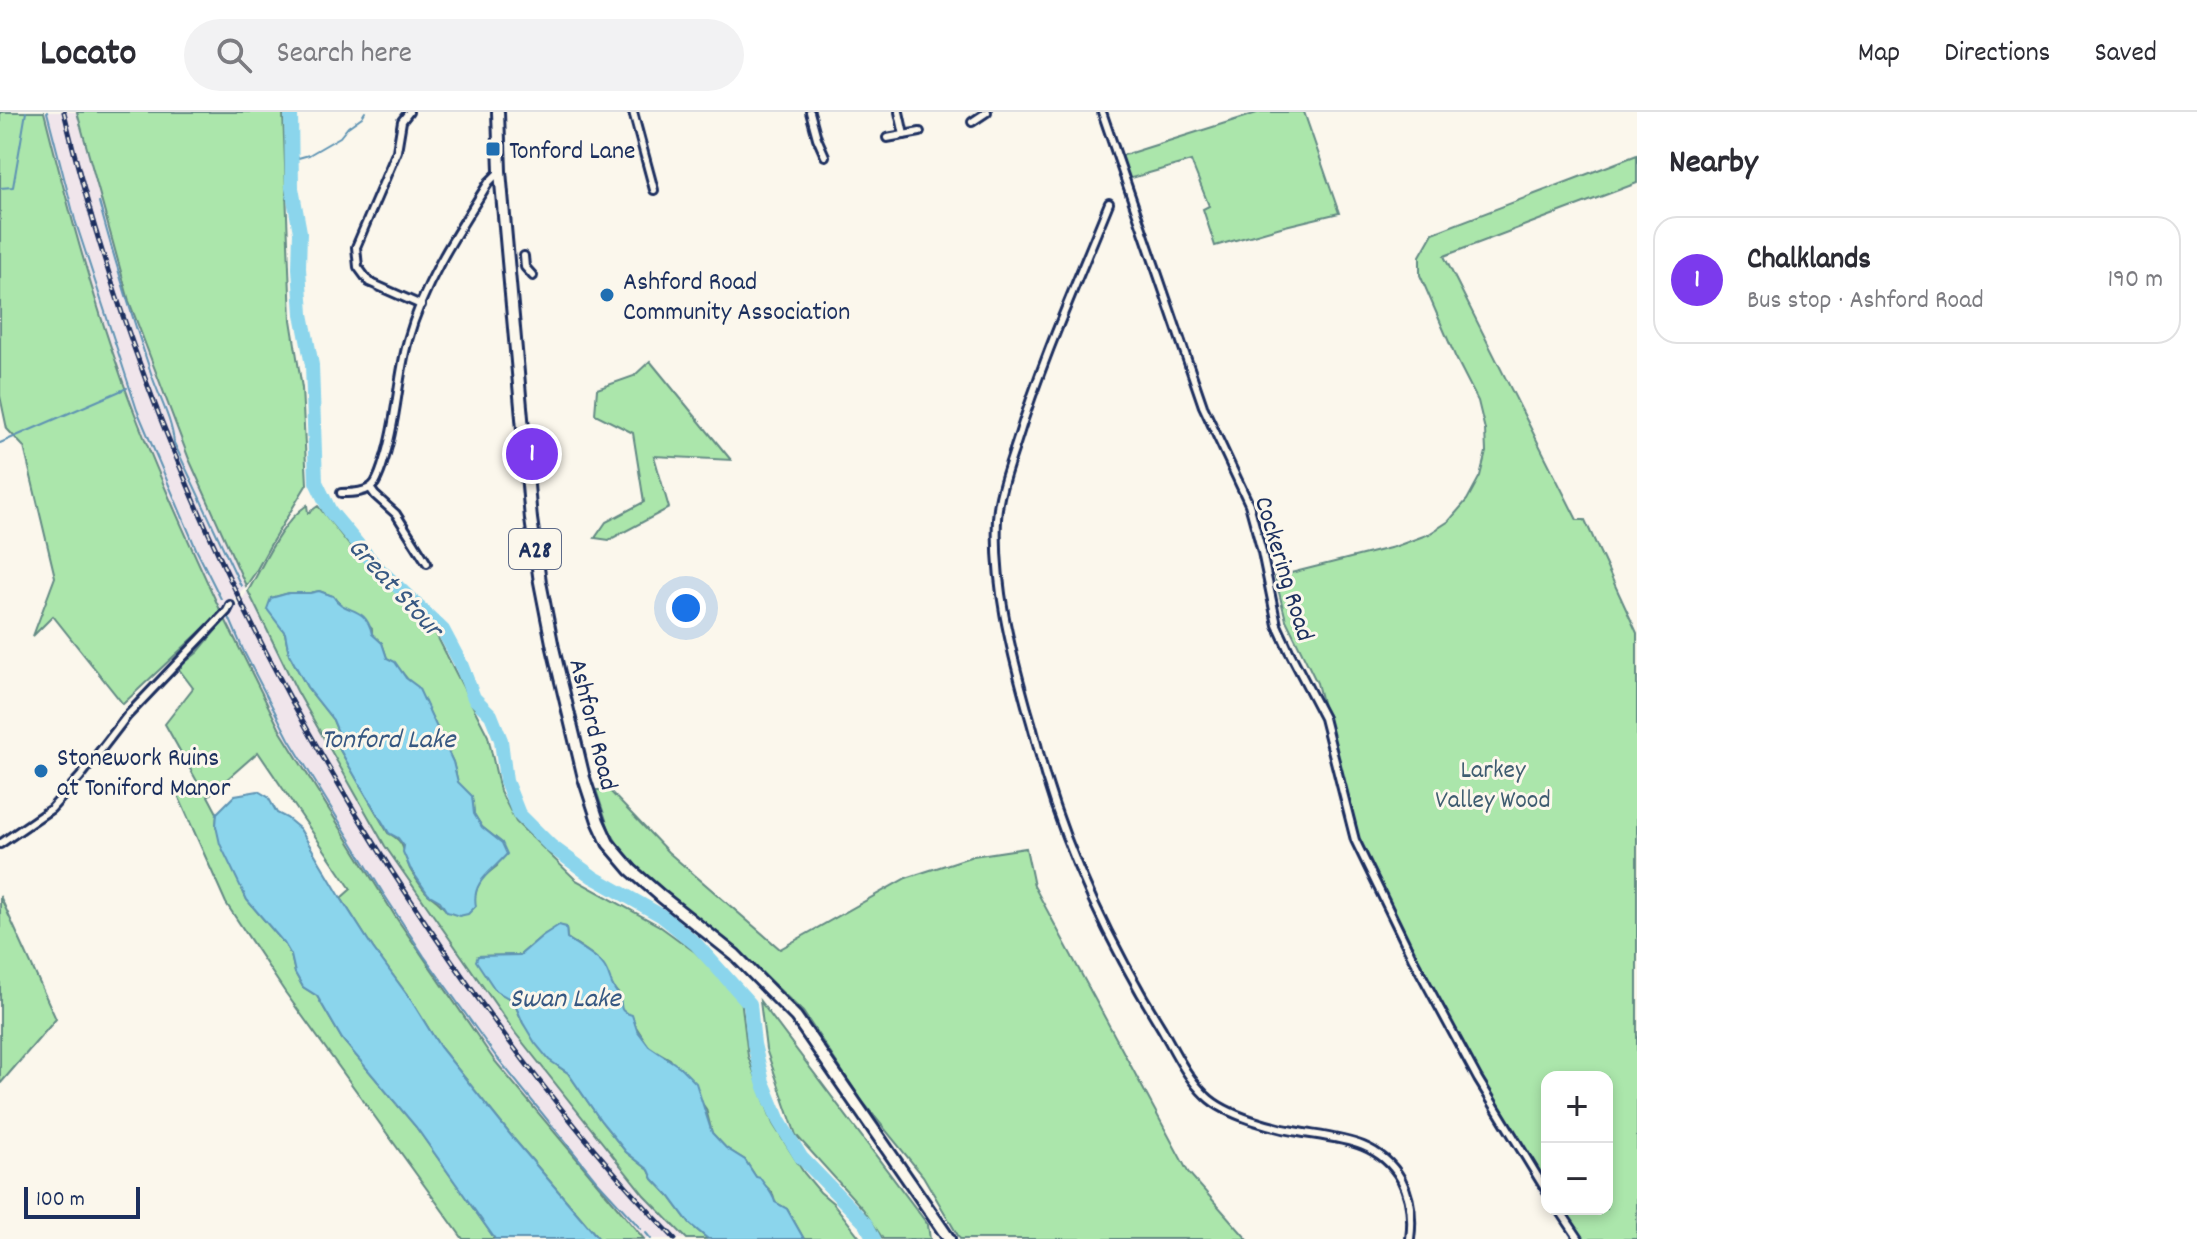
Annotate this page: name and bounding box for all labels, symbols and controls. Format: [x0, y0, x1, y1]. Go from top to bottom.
search box [184, 19, 744, 91]
text: Locato [40, 28, 136, 83]
icon: search [212, 33, 256, 77]
text: Search here [276, 34, 412, 77]
text: Map [1858, 35, 1900, 75]
text: Directions [1944, 35, 2050, 75]
text: Saved [2094, 35, 2157, 75]
place label: Tonford Lane [509, 134, 635, 171]
marker: Tonford Lane [484, 140, 502, 158]
text: Nearby [1669, 140, 1758, 189]
text: Chalklands [1747, 240, 1871, 283]
text: 1 [1694, 262, 1700, 299]
text: 190 m [2107, 262, 2163, 299]
place label: Ashford Road Community Association [623, 265, 850, 332]
text: Bus stop · Ashford Road [1747, 283, 1984, 320]
marker: Ashford Road Community Association [598, 286, 616, 304]
pin: 1 [506, 424, 558, 484]
street label: Cockering Road [1243, 492, 1322, 646]
road number: A28 [509, 529, 561, 569]
water label: Great Stour [336, 530, 453, 651]
your location [666, 588, 706, 628]
street label: Ashford Road [557, 655, 626, 794]
water label: Tonford Lake [321, 722, 457, 762]
place label: Stonework Ruins at Toniford Manor [57, 741, 231, 808]
park label: Larkey Valley Wood [1435, 753, 1551, 820]
marker: Stonework Ruins at Toniford Manor [32, 762, 50, 780]
water label: Swan Lake [509, 981, 622, 1021]
map controls [1541, 1071, 1613, 1215]
button: + [1541, 1071, 1613, 1143]
button: − [1541, 1143, 1613, 1215]
scale bar [24, 1183, 140, 1219]
text: 100 m [36, 1185, 85, 1216]

